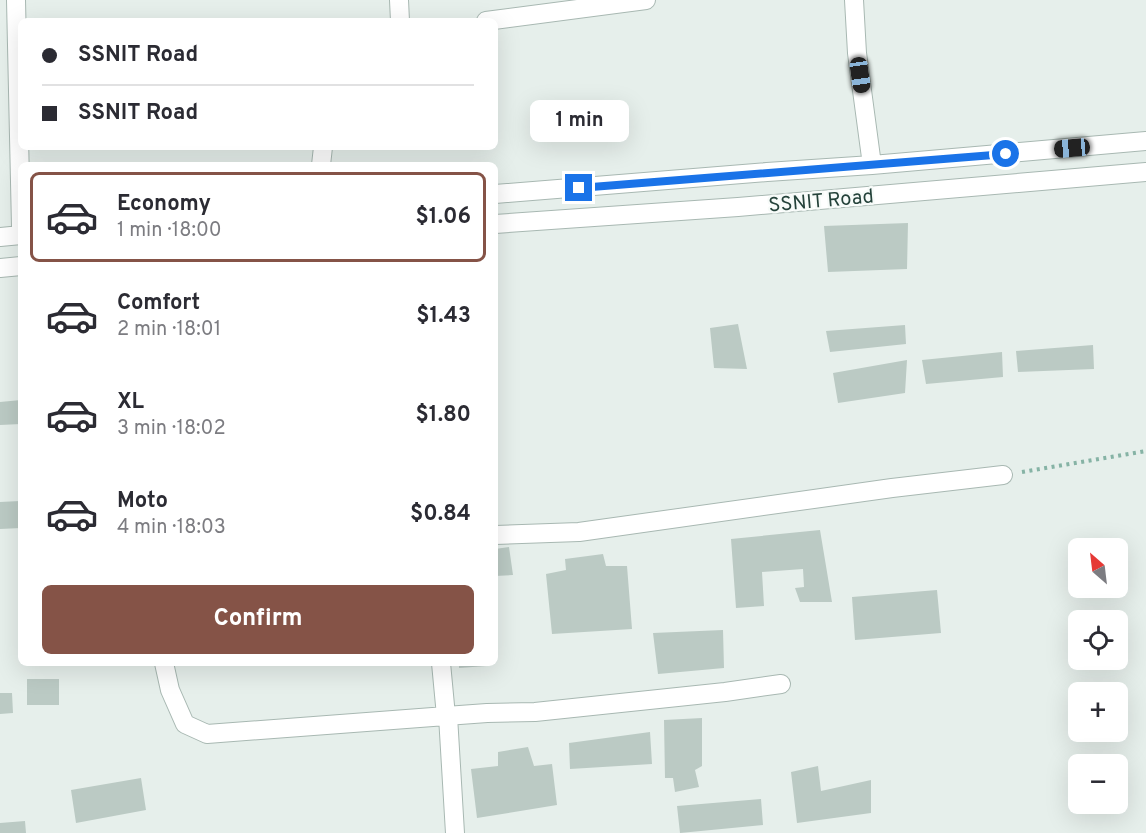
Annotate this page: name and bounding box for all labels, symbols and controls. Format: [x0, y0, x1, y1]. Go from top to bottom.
text: SSNIT Road [78, 42, 198, 69]
car [849, 56, 871, 94]
text: SSNIT Road [78, 100, 198, 127]
callout: 1 min [530, 101, 628, 143]
text: 1 min [555, 108, 604, 134]
car [1053, 137, 1091, 159]
route start [992, 140, 1019, 167]
route end [565, 174, 592, 201]
street label: SSNIT Road [767, 184, 875, 220]
icon: car [45, 190, 99, 244]
text: Economy [117, 191, 211, 218]
text: $1.06 [415, 204, 471, 231]
text: 1 min · 18:00 [117, 218, 222, 244]
icon: car [45, 289, 99, 343]
text: Comfort [117, 290, 200, 317]
text: $1.43 [416, 303, 471, 330]
text: 2 min · 18:01 [117, 317, 221, 343]
icon: car [45, 388, 99, 442]
text: XL [117, 389, 144, 416]
text: $1.80 [416, 402, 471, 429]
text: 3 min · 18:02 [117, 416, 226, 442]
icon: car [45, 487, 99, 541]
text: Moto [117, 488, 168, 515]
text: $0.84 [410, 501, 471, 528]
text: 4 min · 18:03 [117, 515, 226, 541]
north arrow [1068, 538, 1128, 598]
map controls [1068, 538, 1128, 814]
button: Confirm [42, 585, 474, 654]
button: locate [1068, 610, 1128, 670]
button: + [1068, 682, 1128, 742]
button: − [1068, 754, 1128, 814]

